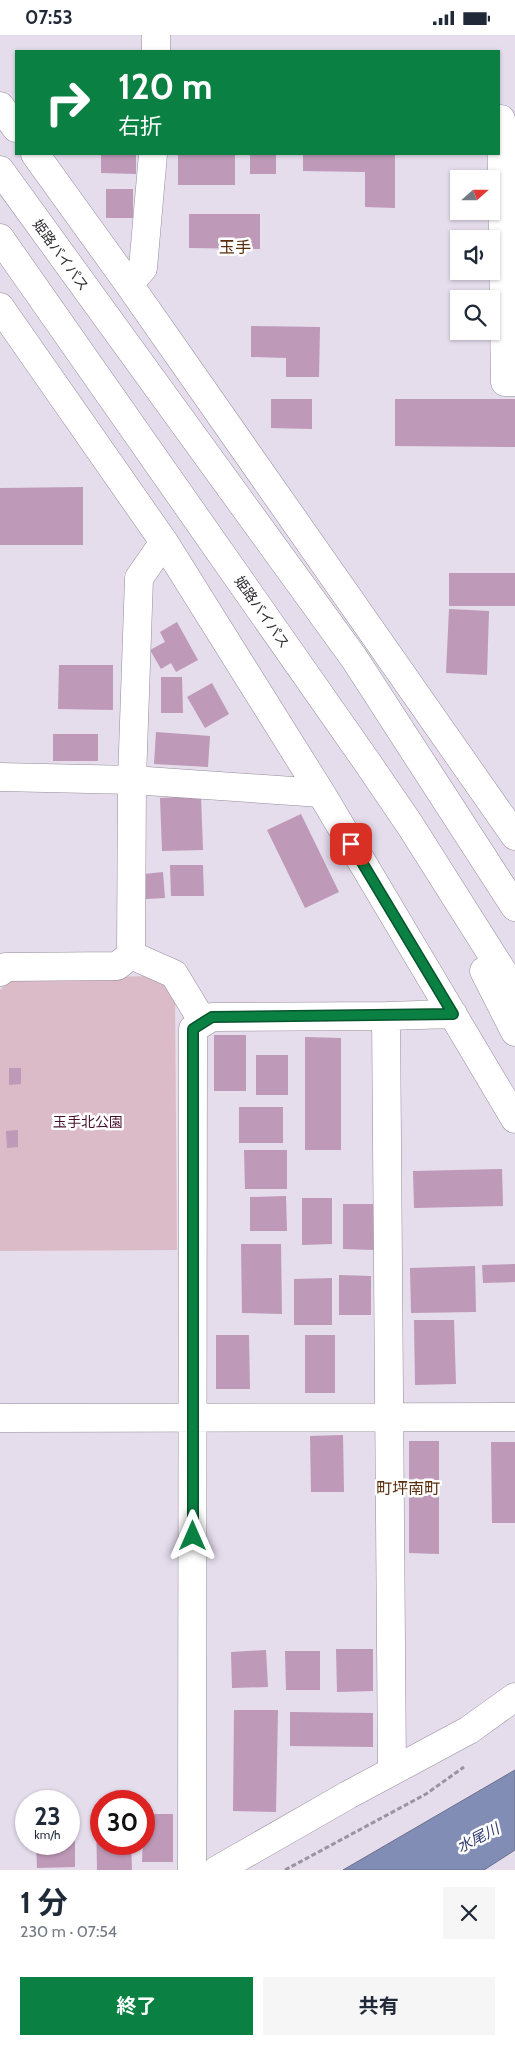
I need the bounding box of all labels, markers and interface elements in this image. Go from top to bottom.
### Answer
text: 07:53 [25,6,73,29]
text: 120 m [118,65,212,108]
icon: right [35,70,100,135]
text: 右折 [118,113,162,140]
north arrow [450,170,500,220]
map controls [450,170,500,340]
street label: 姫路バイパス [29,216,93,294]
button: sound [450,230,500,280]
district label: 玉手 [219,238,251,257]
button: search [450,290,500,340]
street label: 姫路バイパス [231,573,293,651]
pin [330,823,372,865]
icon: arrive [337,830,365,858]
park label: 玉手北公園 [53,1113,123,1131]
district label: 町坪南町 [376,1479,440,1498]
position arrow [166,1509,218,1561]
speed limit sign: 30 [90,1790,155,1855]
text: 23 [34,1801,61,1831]
water label: 水尾川 [454,1819,504,1856]
text: km/h [34,1827,61,1842]
text: 1 分 [20,1884,68,1921]
button: close [443,1887,495,1939]
text: 230 m · 07:54 [20,1922,117,1941]
button: 終了 [20,1977,253,2035]
button: 共有 [263,1977,495,2035]

